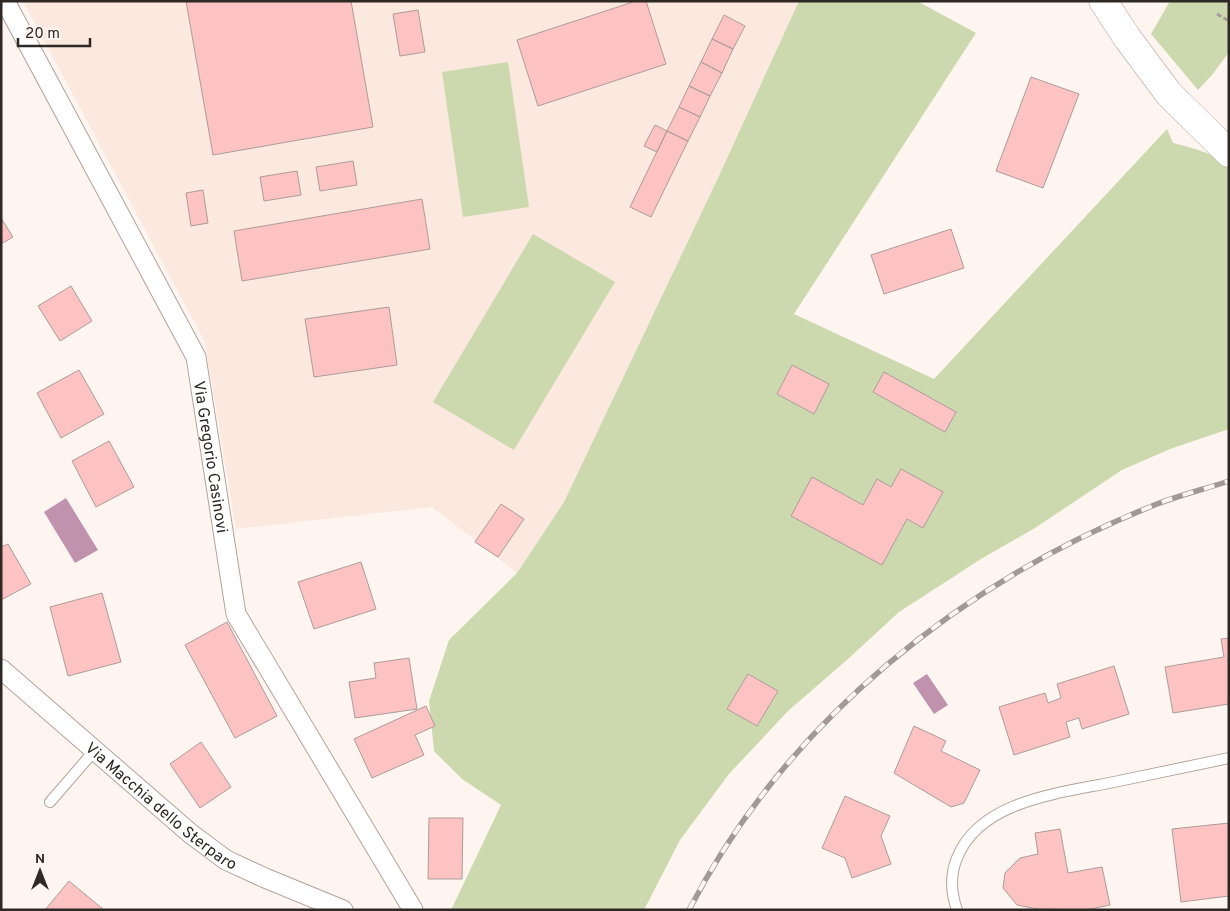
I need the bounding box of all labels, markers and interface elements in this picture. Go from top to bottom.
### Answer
scale bar [18,15,90,47]
text: 20 m [25,25,60,44]
street label: Via Gregorio Casinovi [188,380,231,535]
street label: Via Macchia dello Sterparo [80,739,240,876]
north arrow [15,846,65,896]
text: N [35,851,45,868]

